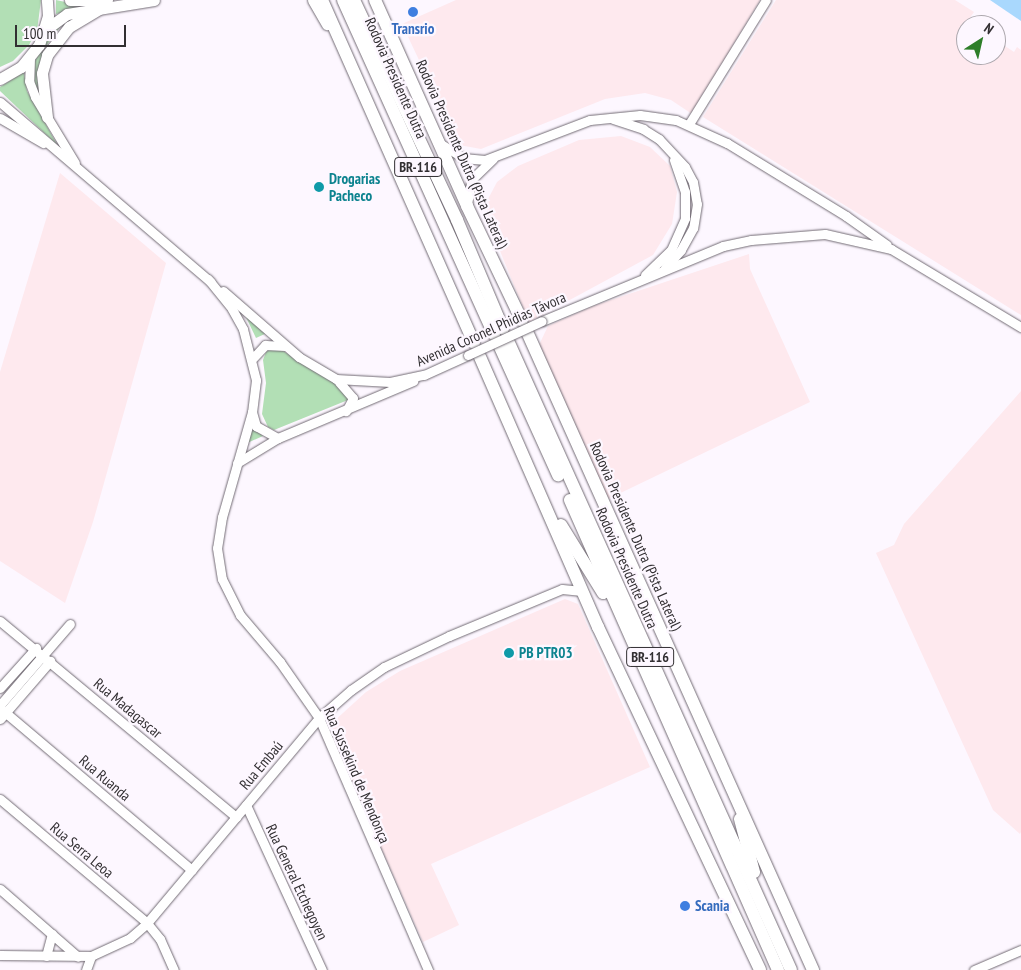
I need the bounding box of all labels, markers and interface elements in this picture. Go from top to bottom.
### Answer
marker: Transrio [407,6,419,18]
scale bar [18,15,129,47]
street label: Rodovia Presidente Dutra [361,15,431,141]
north arrow [956,15,1006,65]
text: N [981,19,997,38]
place label: Transrio [392,20,434,38]
text: 100 m [23,24,56,43]
street label: Rodovia Presidente Dutra (Pista Lateral) [412,57,512,251]
road number: BR-116 [393,156,443,178]
place label: Drogarias Pacheco [329,169,380,204]
marker: Drogarias Pacheco [313,181,325,193]
street label: Avenida Coronel Phidias Távora [413,288,569,370]
street label: Rodovia Presidente Dutra (Pista Lateral) [586,439,686,633]
street label: Rodovia Presidente Dutra [592,505,662,631]
place label: PB PTR03 [519,644,573,662]
road number: BR-116 [625,646,675,669]
marker: PB PTR03 [503,647,515,659]
street label: Rua Madagascar [90,674,166,742]
street label: Rua Sussekind de Mendonça [320,704,394,846]
street label: Rua Embaú [235,737,287,793]
street label: Rua Ruanda [76,751,134,805]
street label: Rua Serra Leoa [47,818,117,882]
street label: Rua General Etchegoyen [262,821,332,943]
place label: Scania [695,897,729,915]
marker: Scania [679,900,691,912]

